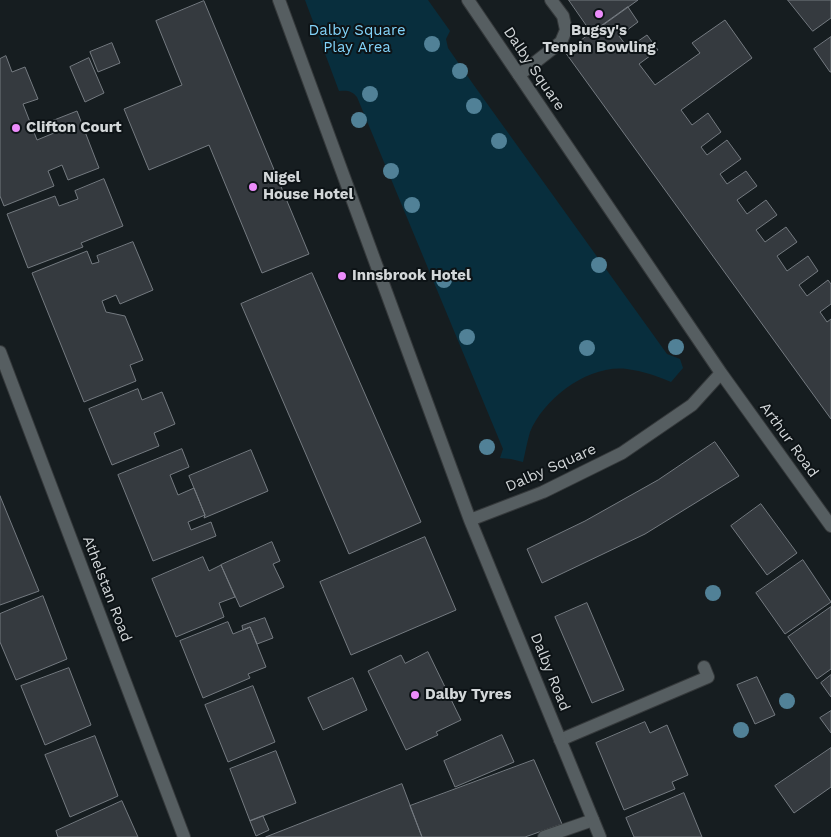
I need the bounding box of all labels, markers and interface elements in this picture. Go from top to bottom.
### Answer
marker: Bugsy's Tenpin Bowling [593,8,605,20]
park label: Dalby Square Play Area [308,22,406,57]
place label: Bugsy's Tenpin Bowling [542,22,656,57]
street label: Dalby Square [499,24,569,114]
place label: Clifton Court [26,119,122,137]
marker: Clifton Court [10,122,22,134]
place label: Nigel House Hotel [263,169,353,204]
marker: Nigel House Hotel [247,181,259,193]
place label: Innsbrook Hotel [352,267,471,285]
marker: Innsbrook Hotel [336,270,348,282]
street label: Arthur Road [756,399,822,481]
street label: Dalby Square [503,440,599,496]
street label: Athelstan Road [79,534,135,644]
street label: Dalby Road [526,630,574,714]
place label: Dalby Tyres [425,686,511,704]
marker: Dalby Tyres [409,689,421,701]

